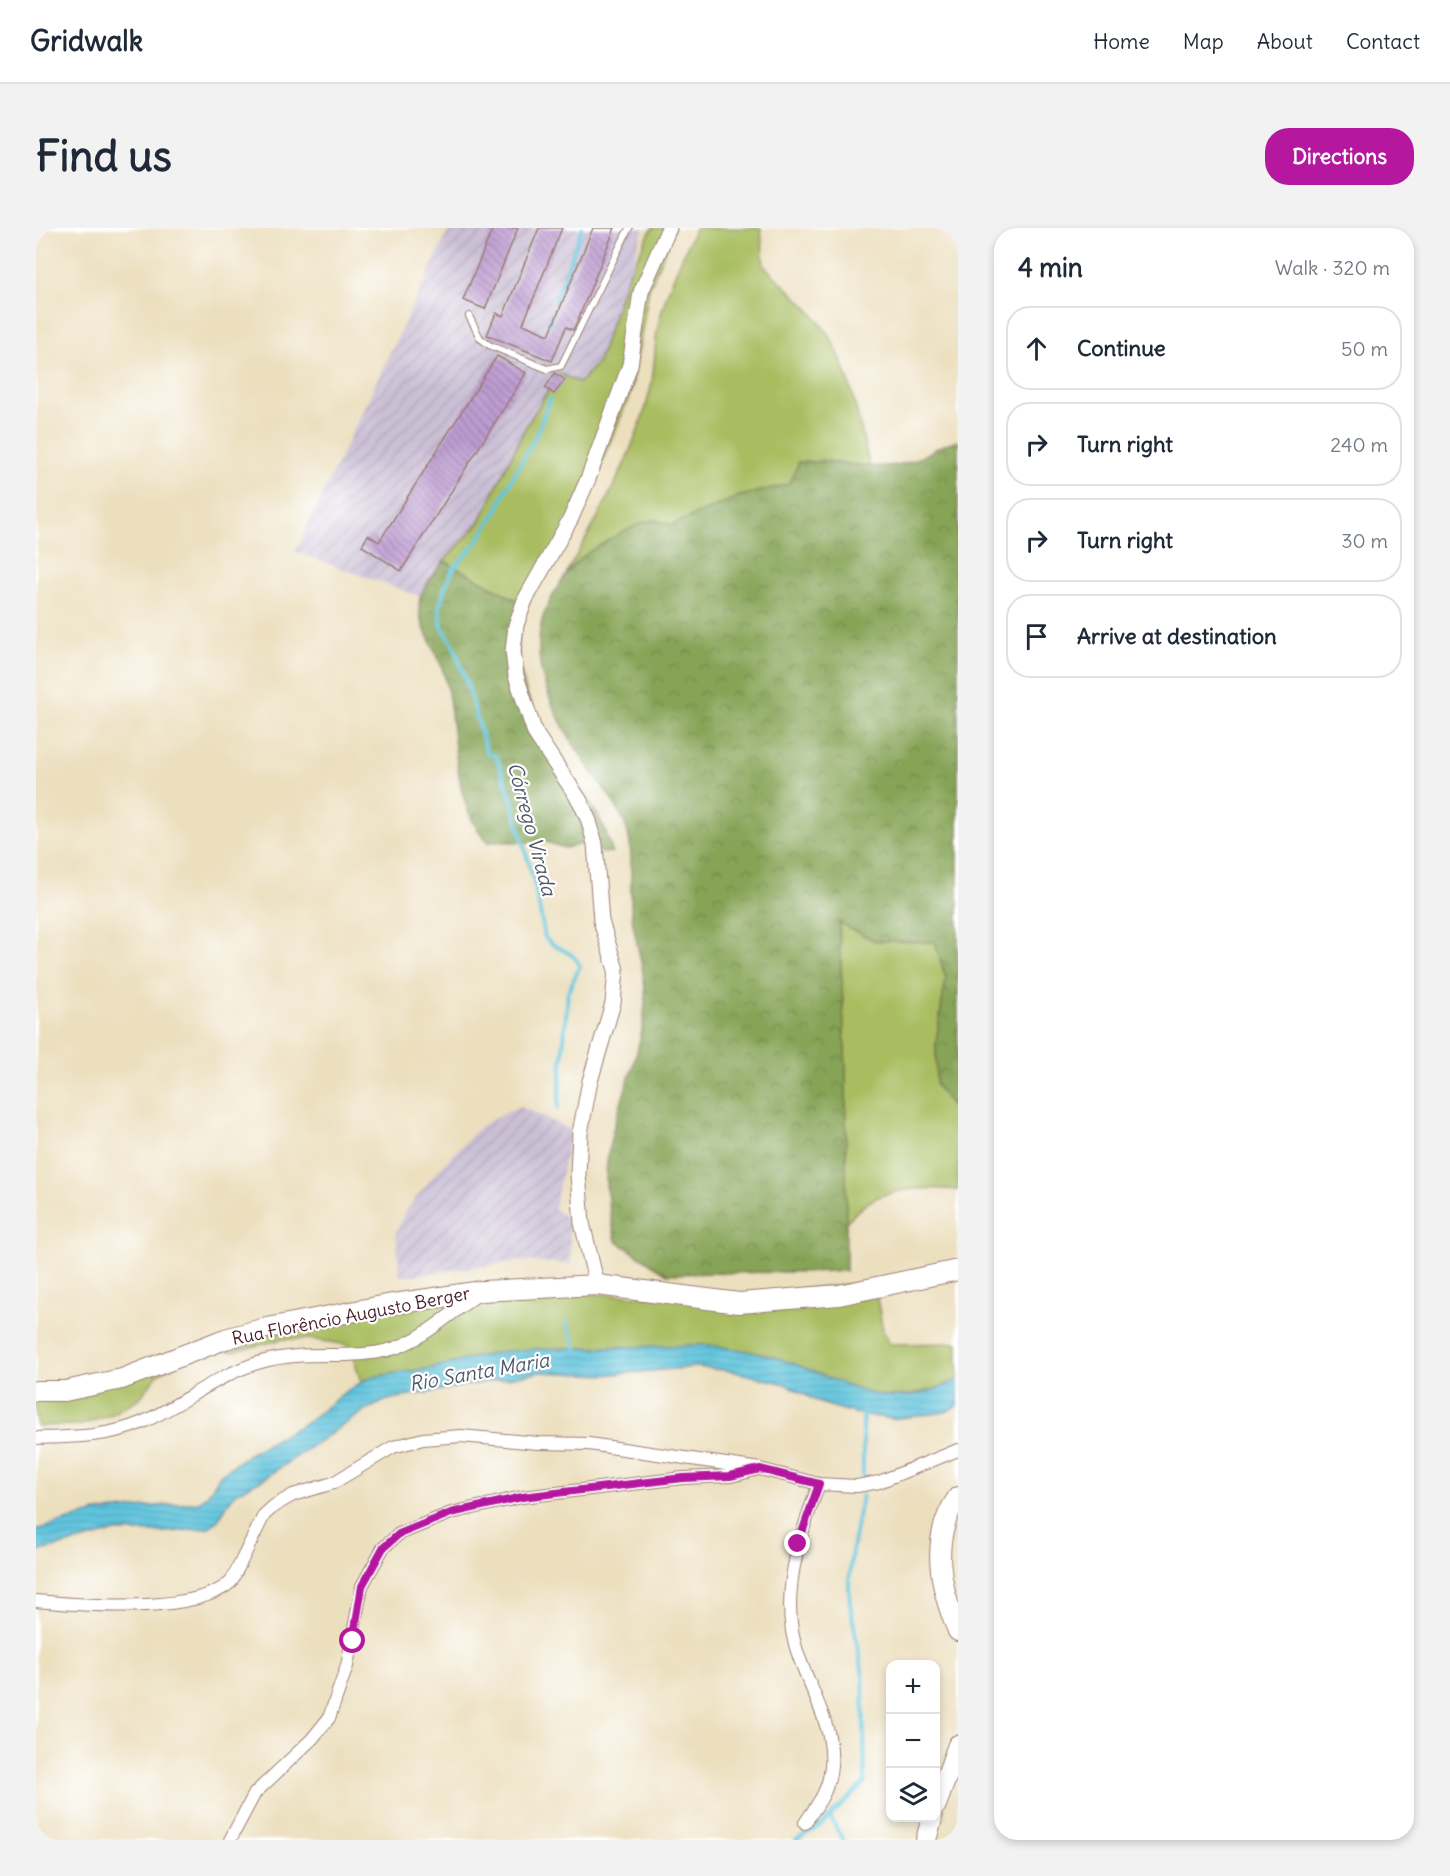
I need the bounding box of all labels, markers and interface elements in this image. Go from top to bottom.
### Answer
text: Gridwalk [30,23,143,59]
text: Home [1093,28,1150,55]
text: Map [1183,28,1224,55]
text: About [1257,28,1313,55]
text: Contact [1346,28,1420,55]
button: Directions [1265,128,1414,185]
text: Find us [36,130,172,182]
text: 4 min [1018,251,1083,284]
text: Walk · 320 m [1275,255,1390,280]
icon: ahead [1020,332,1053,365]
text: Continue [1077,334,1166,362]
text: 50 m [1341,336,1388,361]
icon: right [1020,428,1053,461]
text: Turn right [1077,430,1173,458]
text: 240 m [1330,432,1388,457]
icon: right [1020,524,1053,557]
text: Turn right [1077,526,1173,554]
text: 30 m [1341,528,1388,553]
icon: arrive [1020,620,1053,653]
text: Arrive at destination [1077,622,1277,650]
water label: Córrego Virada [503,759,563,900]
street label: Rua Florêncio Augusto Berger [230,1281,473,1350]
water label: Rio Santa Maria [407,1347,552,1396]
route end [784,1530,810,1556]
route start [339,1627,365,1653]
map controls [886,1660,940,1822]
button: + [886,1660,940,1714]
button: − [886,1714,940,1768]
button: layers [886,1768,940,1822]

